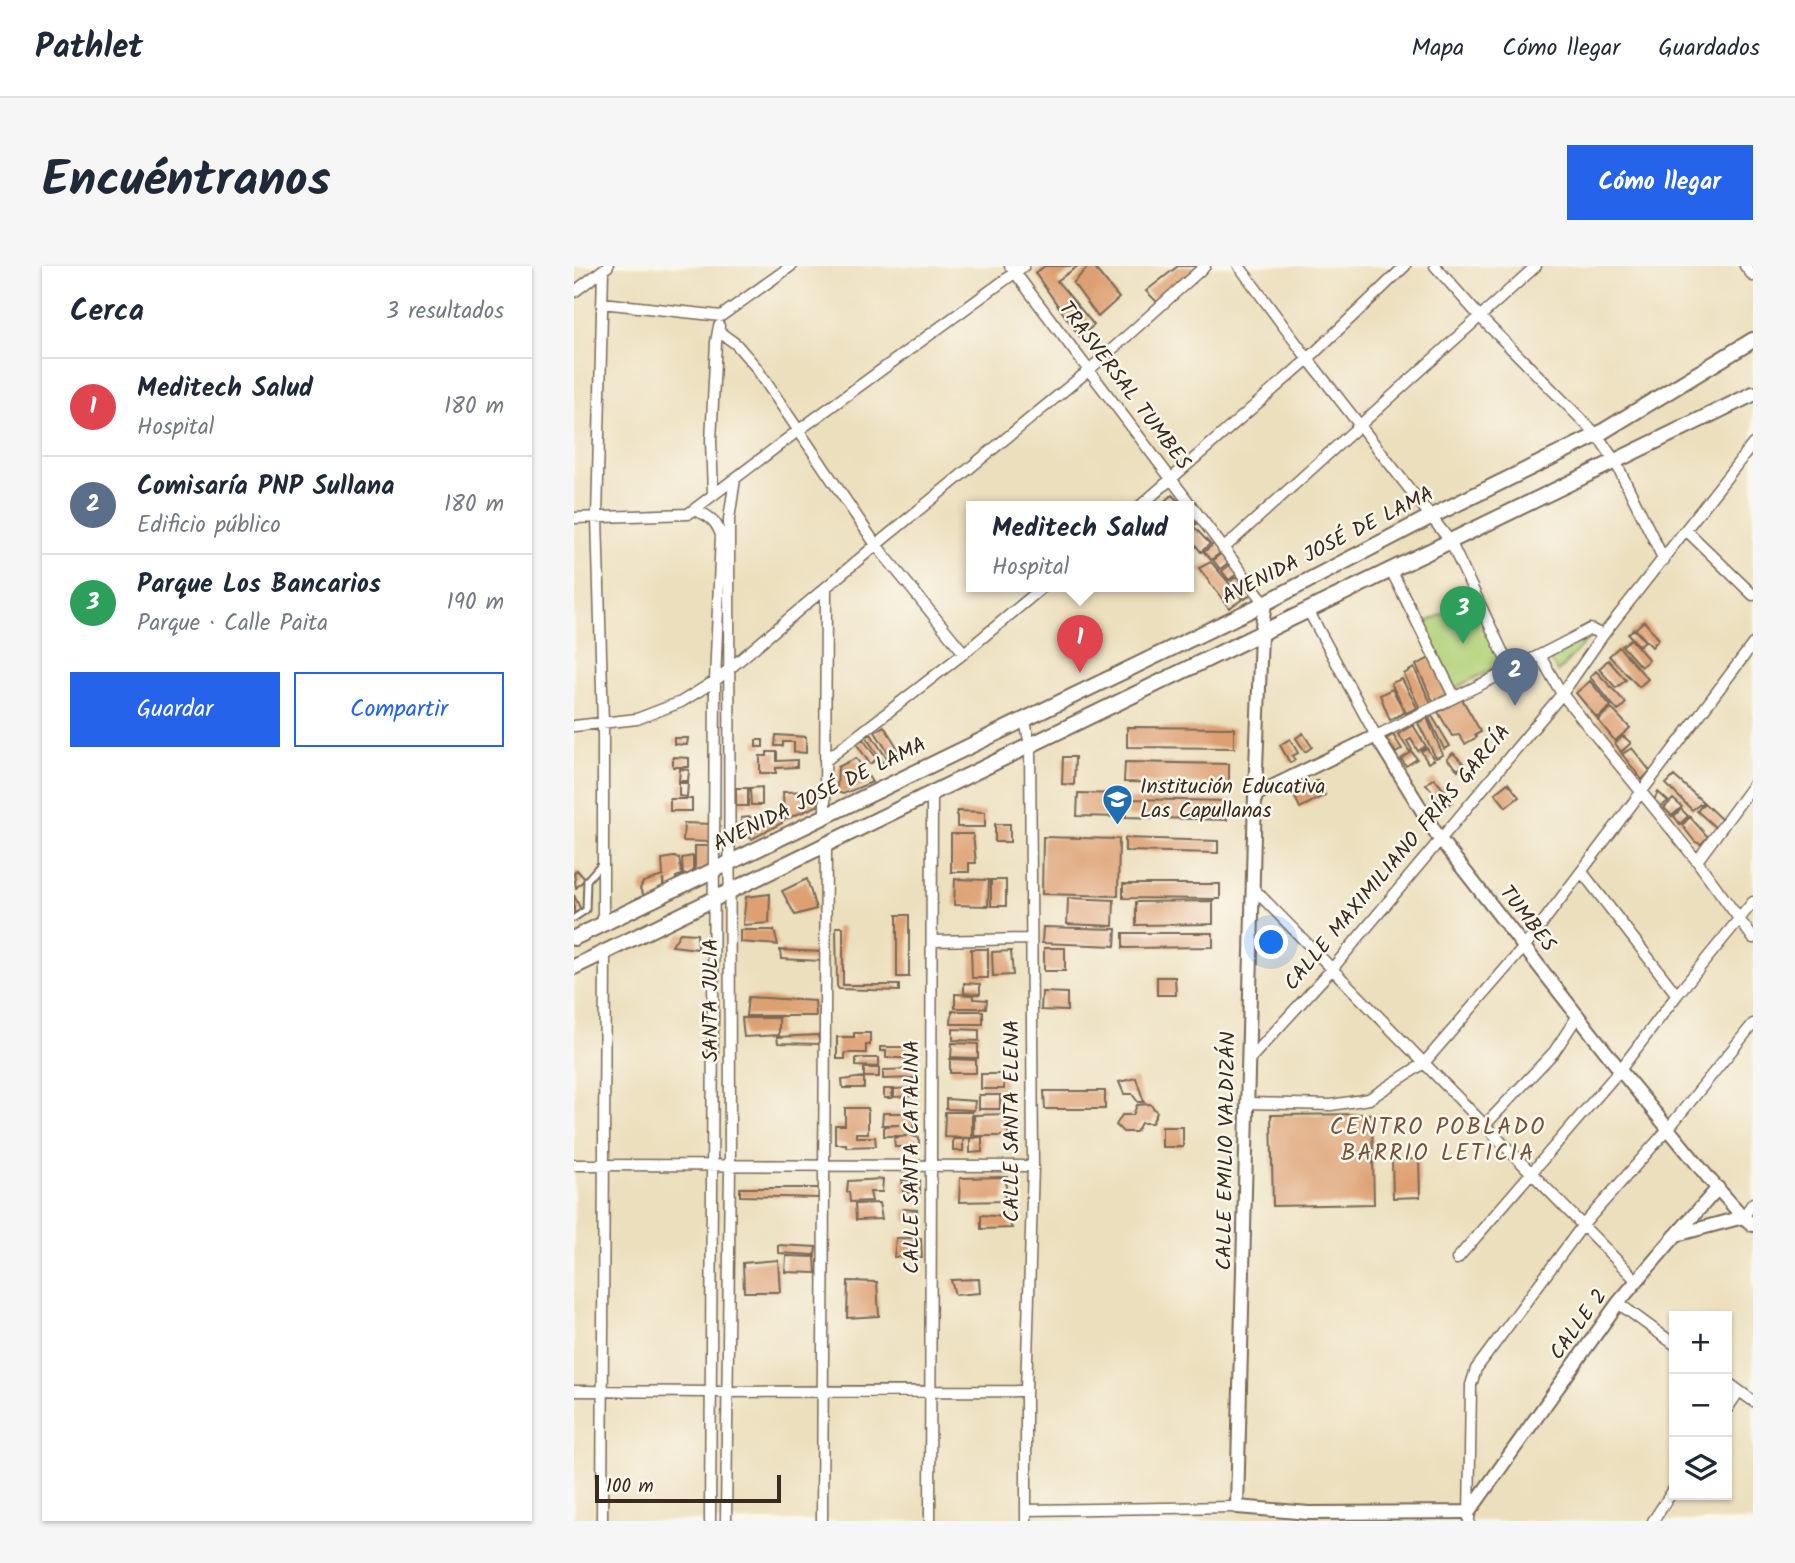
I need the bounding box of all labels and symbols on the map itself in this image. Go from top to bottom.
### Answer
street label: TRASVERSAL TUMBES [1049,295,1199,477]
street label: AVENIDA JOSÉ DE LAMA [1216,478,1440,614]
pin: 3 [1440,586,1486,644]
pin: 1 [1057,615,1103,673]
pin: 2 [1492,648,1538,706]
street label: CALLE MAXIMILIANO FRÍAS GARCÍA [1276,718,1520,998]
street label: AVENIDA JOSÉ DE LAMA [708,729,932,861]
place label: Institución Educativa Las Capullanas [1140,771,1325,828]
school or university icon: Institución Educativa Las Capullanas [1100,782,1134,826]
street label: TUMBES [1490,878,1564,960]
your location [1254,925,1288,959]
street label: SANTA JULIA [695,938,728,1062]
street label: CALLE SANTA ELENA [996,1020,1029,1222]
street label: CALLE EMILIO VALDIZÁN [1208,1031,1246,1271]
street label: CALLE SANTA CATALINA [896,1040,929,1274]
district label: CENTRO POBLADO BARRIO LETICIA [1330,1110,1546,1172]
street label: CALLE 2 [1542,1282,1616,1368]
scale bar [595,1472,780,1504]

